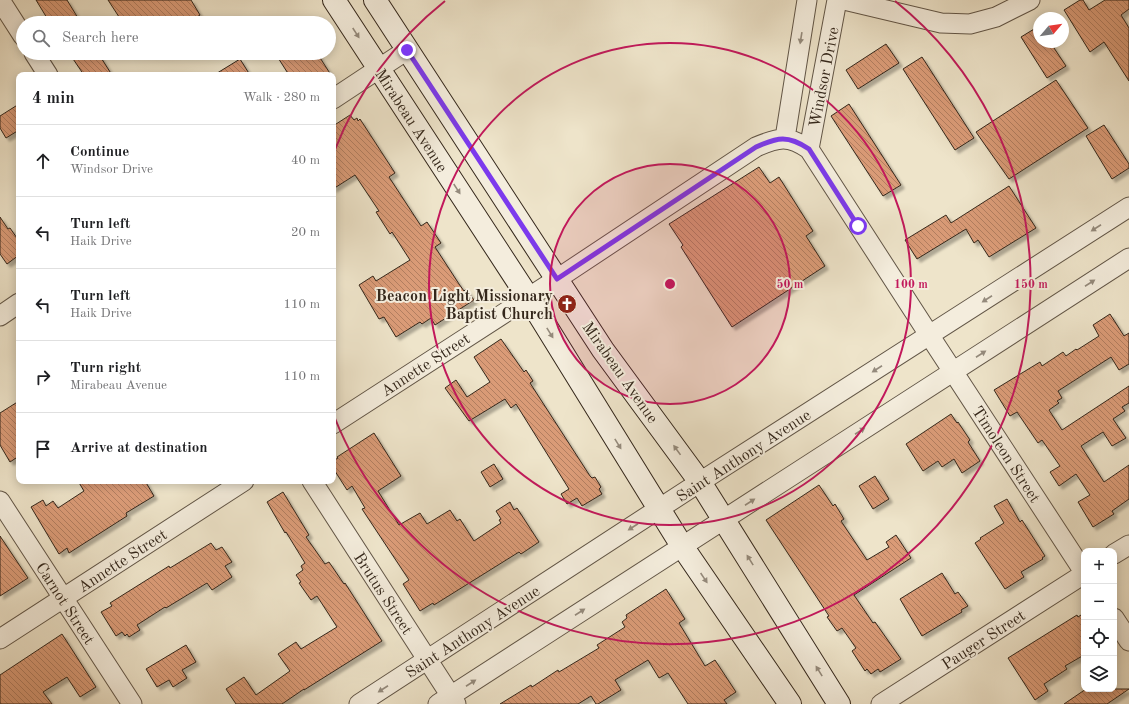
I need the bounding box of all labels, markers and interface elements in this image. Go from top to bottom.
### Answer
north arrow [1033,12,1069,48]
search box [16,16,336,60]
street label: Windsor Drive [807,26,843,129]
icon: search [30,27,52,49]
one-way arrow [352,27,359,39]
text: Search here [62,31,139,46]
one-way arrow [798,32,804,45]
route end [398,41,416,59]
street label: Mirabeau Avenue [371,67,450,176]
text: 4 min [32,90,75,107]
text: Walk · 280 m [243,91,320,104]
text: Continue [70,145,129,160]
icon: ahead [32,150,54,172]
text: 40 m [291,154,320,167]
text: Windsor Drive [70,163,153,176]
one-way arrow [453,183,461,194]
text: Turn left [70,217,130,232]
route start [849,217,867,235]
icon: left [32,222,54,244]
one-way arrow [1090,225,1102,232]
text: 20 m [291,226,320,239]
text: Haik Drive [70,235,132,248]
centre of rings [663,277,677,291]
text: 50 m [777,278,804,291]
text: 150 m [1014,278,1048,291]
text: 100 m [894,279,928,291]
one-way arrow [1085,279,1095,287]
text: Turn left [70,289,130,304]
place label: Beacon Light Missionary Baptist Church [376,289,553,323]
church icon: Beacon Light Missionary Baptist Church [556,293,578,315]
icon: left [32,294,54,316]
one-way arrow [981,295,993,302]
text: 110 m [283,298,320,311]
text: Haik Drive [70,307,132,320]
street label: Mirabeau Avenue [579,320,660,427]
one-way arrow [547,327,554,339]
street label: Annette Street [379,331,474,400]
one-way arrow [975,350,987,357]
text: Turn right [70,361,141,376]
one-way arrow [871,365,883,372]
icon: right [32,366,54,388]
text: 110 m [283,370,320,383]
text: Mirabeau Avenue [70,379,167,392]
street label: Timoleon Street [968,404,1043,507]
street label: Saint Anthony Avenue [674,407,814,506]
one-way arrow [854,428,865,435]
icon: arrive [32,438,54,460]
one-way arrow [615,438,622,450]
text: Arrive at destination [70,441,208,456]
one-way arrow [673,445,681,456]
one-way arrow [745,498,755,506]
one-way arrow [627,523,638,530]
street label: Annette Street [76,527,171,596]
map controls [1081,548,1117,692]
button: + [1081,548,1117,584]
street label: Brutus Street [350,550,415,638]
one-way arrow [747,555,754,566]
street label: Carnot Street [32,560,97,648]
one-way arrow [700,573,708,584]
street label: Saint Anthony Avenue [403,583,543,682]
button: − [1081,584,1117,620]
one-way arrow [575,608,585,616]
street label: Pauger Street [939,608,1029,674]
button: locate [1081,620,1117,656]
button: layers [1081,656,1117,692]
one-way arrow [815,666,823,676]
one-way arrow [466,679,476,687]
one-way arrow [378,685,388,693]

